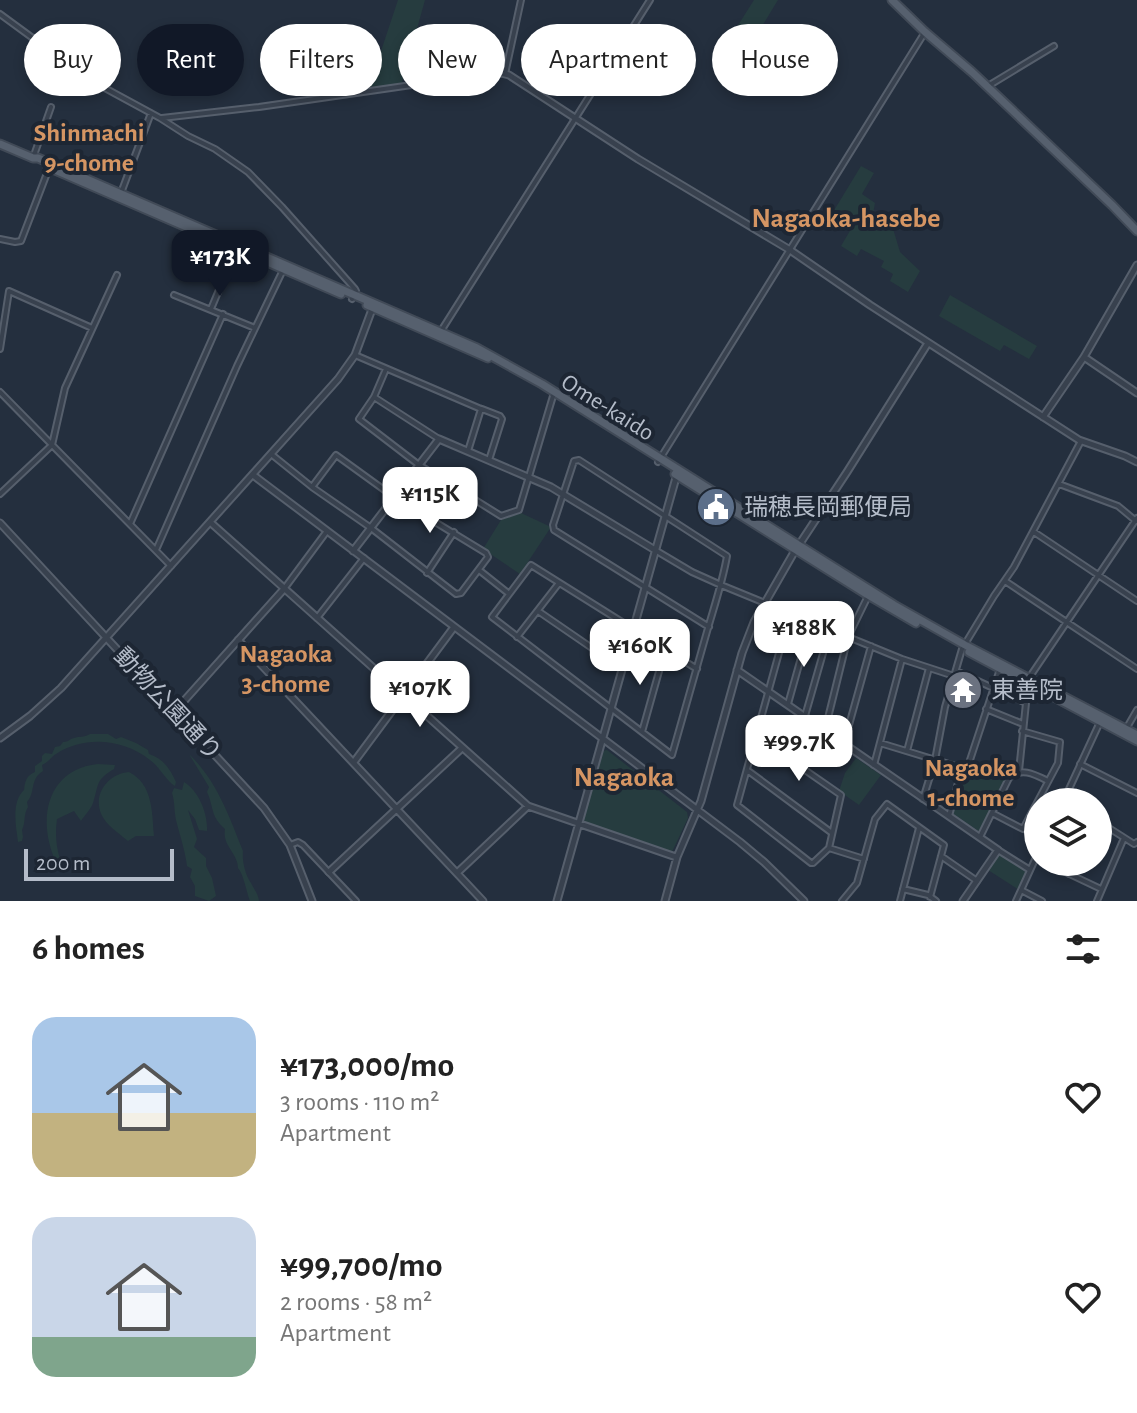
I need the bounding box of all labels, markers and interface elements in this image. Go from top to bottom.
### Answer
chip: Buy [24,24,121,96]
chip: Rent [137,24,244,96]
chip: Filters [260,24,382,96]
chip: New [398,24,505,96]
chip: Apartment [521,24,696,96]
chip: House [712,24,838,96]
district label: Shinmachi 9-chome [33,120,145,176]
district label: Nagaoka-hasebe [752,205,940,233]
pin: ¥173K [164,230,276,298]
text: ¥173K [190,243,250,269]
street label: Ome-kaido [557,370,658,446]
pin: ¥115K [374,467,486,535]
text: ¥115K [401,480,459,506]
public building icon: 瑞穂長岡郵便局 [695,486,737,528]
place label: 瑞穂長岡郵便局 [744,494,912,520]
pin: ¥188K [748,601,860,669]
text: ¥188K [772,614,836,640]
pin: ¥160K [584,619,696,687]
text: ¥160K [608,632,672,658]
district label: Nagaoka 3-chome [239,641,333,697]
street label: 動物公園通り [109,642,227,766]
pin: ¥107K [364,661,476,729]
temple icon: 東善院 [942,669,984,711]
text: ¥107K [389,674,452,700]
place label: 東善院 [991,677,1063,703]
pin: ¥99.7K [734,715,864,783]
text: ¥99.7K [763,728,835,754]
district label: Nagaoka 1-chome [924,755,1018,811]
district label: Nagaoka [574,764,674,792]
map controls [1024,788,1112,876]
button: layers [1024,788,1112,876]
scale bar [24,845,174,881]
text: 200 m [36,852,90,874]
icon: filters [1061,927,1105,971]
text: 6 homes [32,932,145,966]
icon: home [96,1049,192,1145]
text: ¥173,000/mo [280,1049,454,1083]
icon: heart [1061,1075,1105,1119]
text: 3 rooms · 110 m² [280,1089,439,1115]
text: Apartment [280,1120,391,1146]
icon: home [96,1249,192,1345]
text: ¥99,700/mo [280,1249,443,1283]
icon: heart [1061,1275,1105,1319]
text: 2 rooms · 58 m² [280,1289,432,1315]
text: Apartment [280,1320,391,1346]

